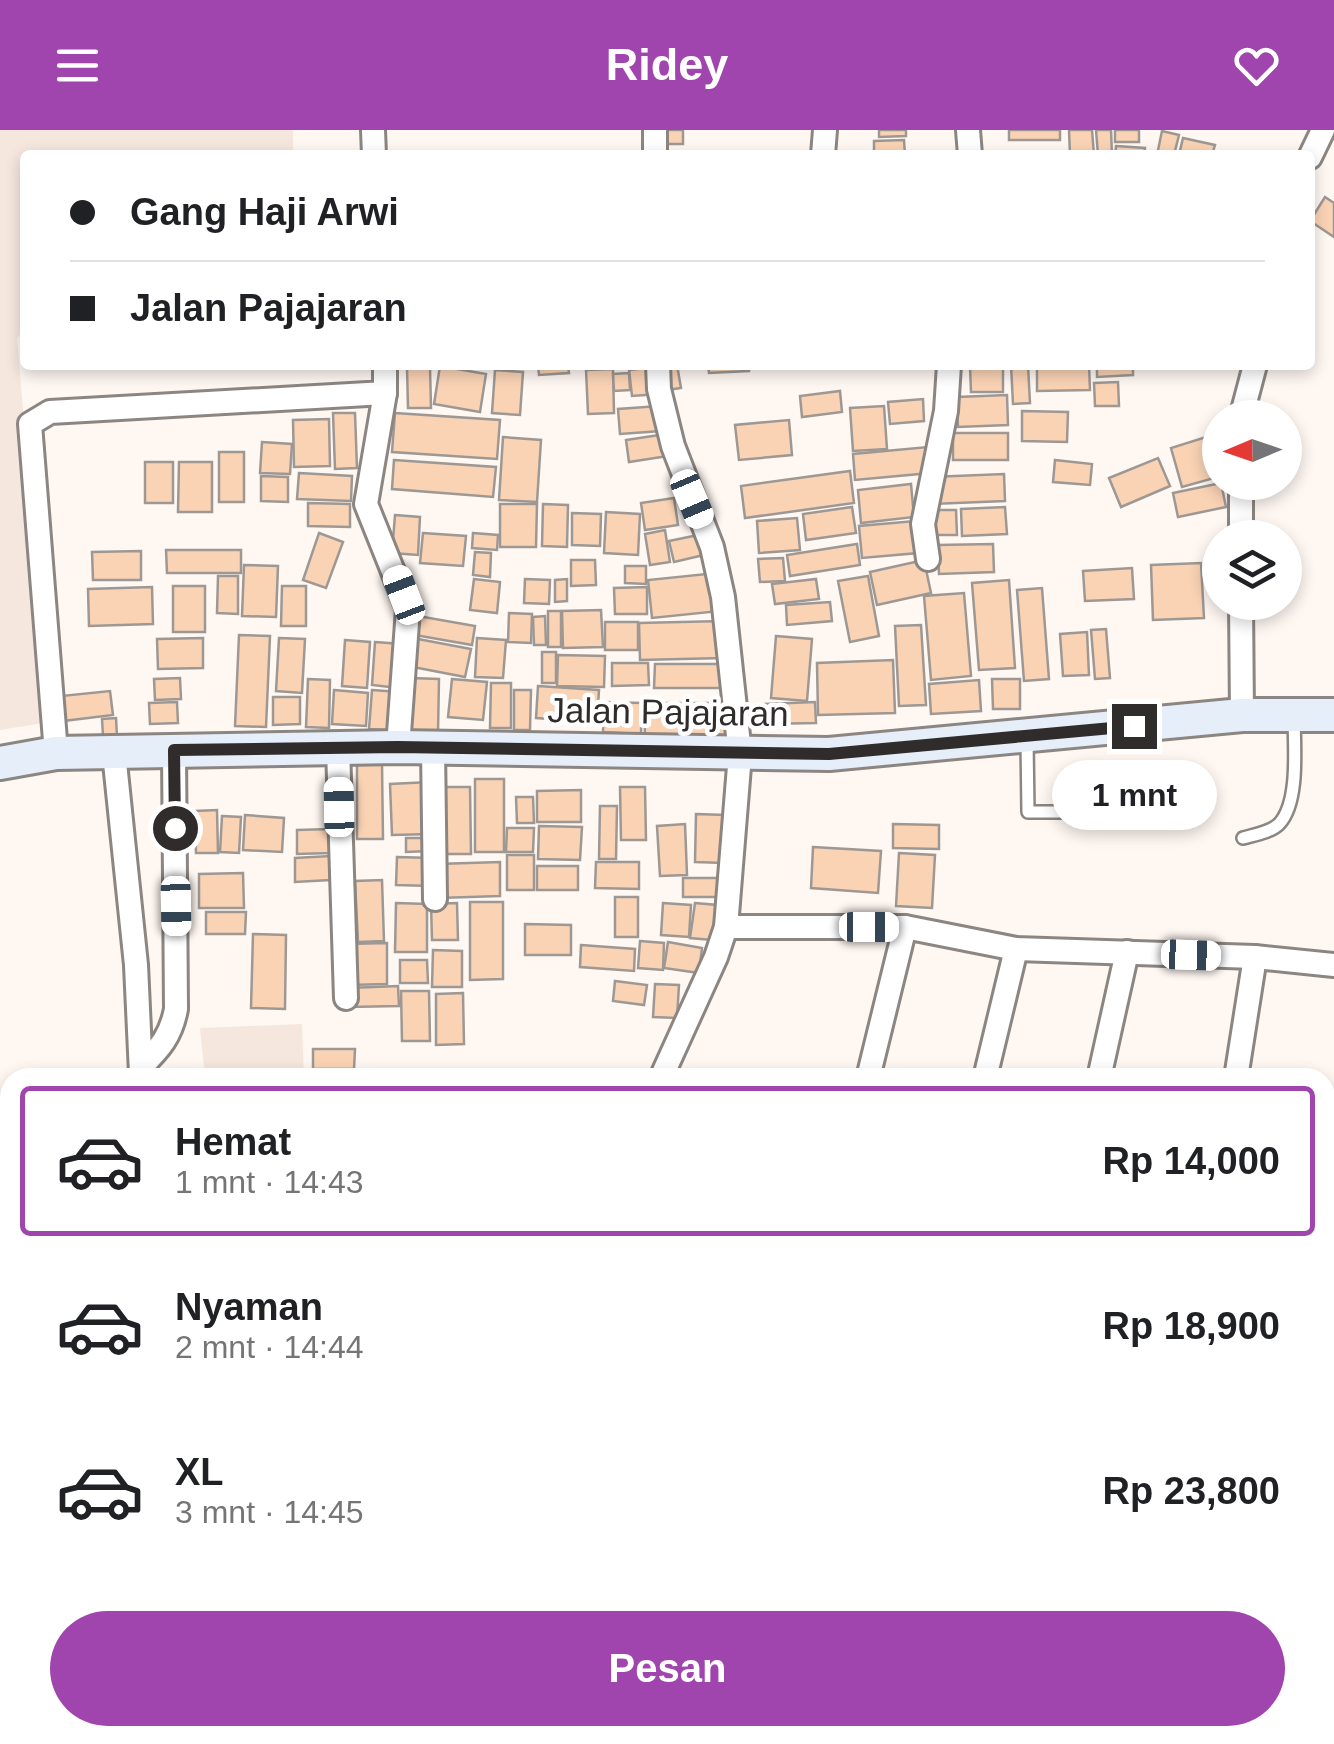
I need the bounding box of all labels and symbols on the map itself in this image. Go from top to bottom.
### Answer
north arrow [1202,400,1302,500]
car [666,466,718,532]
car [379,562,429,628]
street label: Jalan Pajajaran [547,690,789,733]
route end [1112,704,1157,749]
callout: 1 mnt [1052,761,1216,831]
car [323,777,355,837]
route start [153,806,198,851]
car [160,876,192,936]
car [839,912,899,942]
car [1160,939,1222,971]

